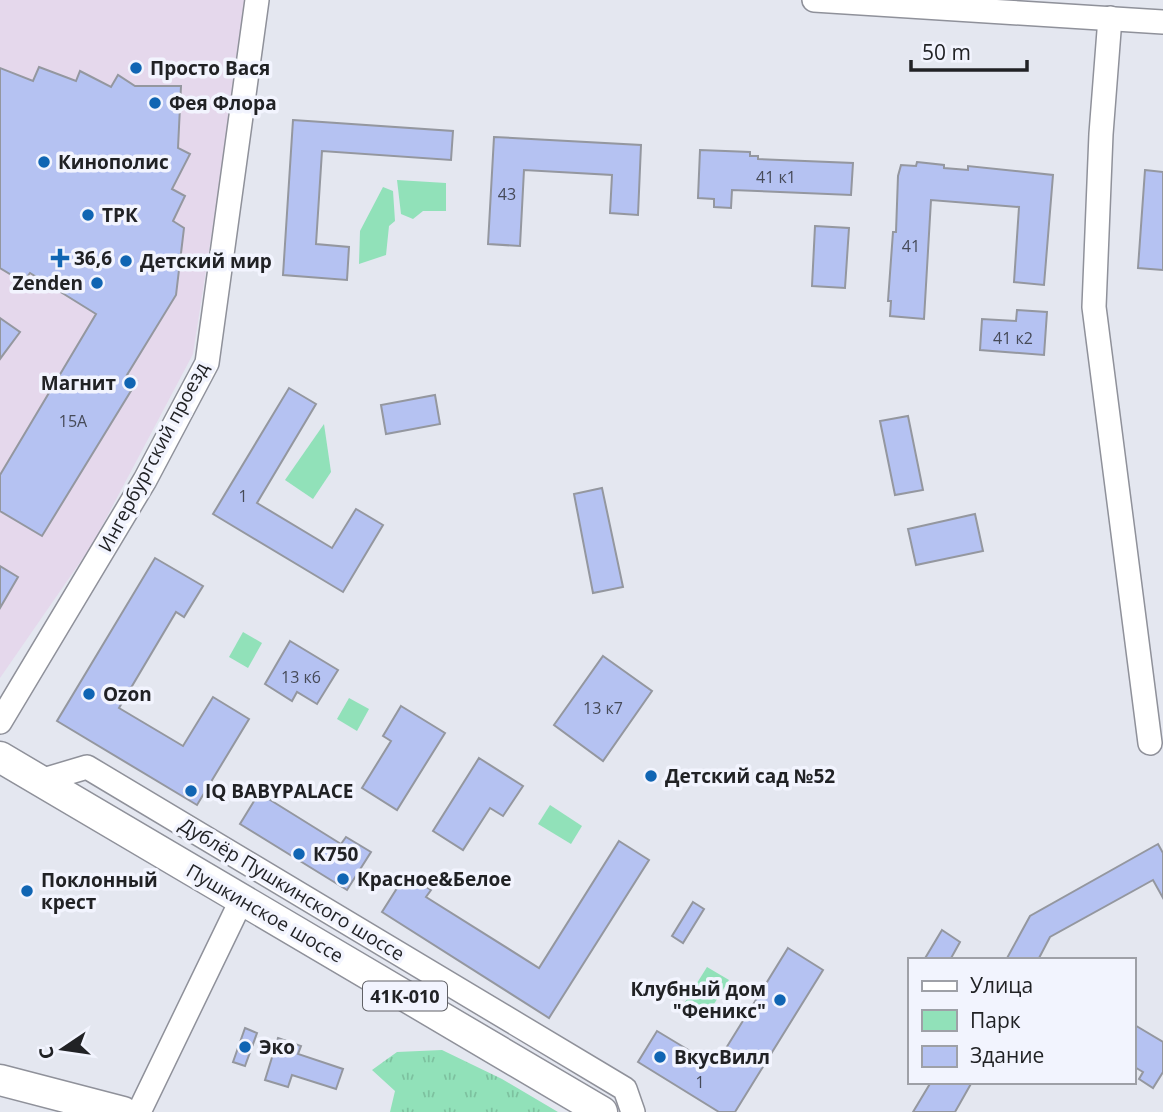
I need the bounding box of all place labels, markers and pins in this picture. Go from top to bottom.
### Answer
place label: Просто Вася [150,55,270,81]
marker: Просто Вася [128,60,144,76]
place label: Фея Флора [169,90,277,116]
marker: Фея Флора [147,95,163,111]
place label: Кинополис [58,149,169,175]
marker: Кинополис [36,154,52,170]
place label: ТРК [102,202,138,228]
marker: ТРК [80,207,96,223]
place label: 36,6 [74,245,112,271]
place label: Детский мир [140,248,272,274]
marker: 36,6 [52,250,68,266]
marker: Детский мир [118,253,134,269]
place label: Zenden [13,270,83,296]
marker: Zenden [89,275,105,291]
place label: Магнит [41,370,116,396]
marker: Магнит [122,375,138,391]
place label: Ozon [103,681,152,707]
marker: Ozon [81,686,97,702]
place label: Детский сад №52 [665,763,835,789]
marker: Детский сад №52 [643,768,659,784]
place label: IQ BABYPALACE [205,778,353,804]
marker: IQ BABYPALACE [183,783,199,799]
place label: К750 [313,841,358,867]
marker: К750 [291,846,307,862]
place label: Красное&Белое [357,866,511,892]
place label: Поклонный крест [41,867,158,915]
marker: Красное&Белое [335,871,351,887]
marker: Поклонный крест [19,883,35,899]
place label: Клубный дом "Феникс" [631,976,766,1024]
marker: Клубный дом "Феникс" [772,992,788,1008]
place label: Эко [259,1034,295,1060]
marker: Эко [237,1039,253,1055]
place label: ВкусВилл [674,1044,770,1070]
marker: ВкусВилл [652,1049,668,1065]

